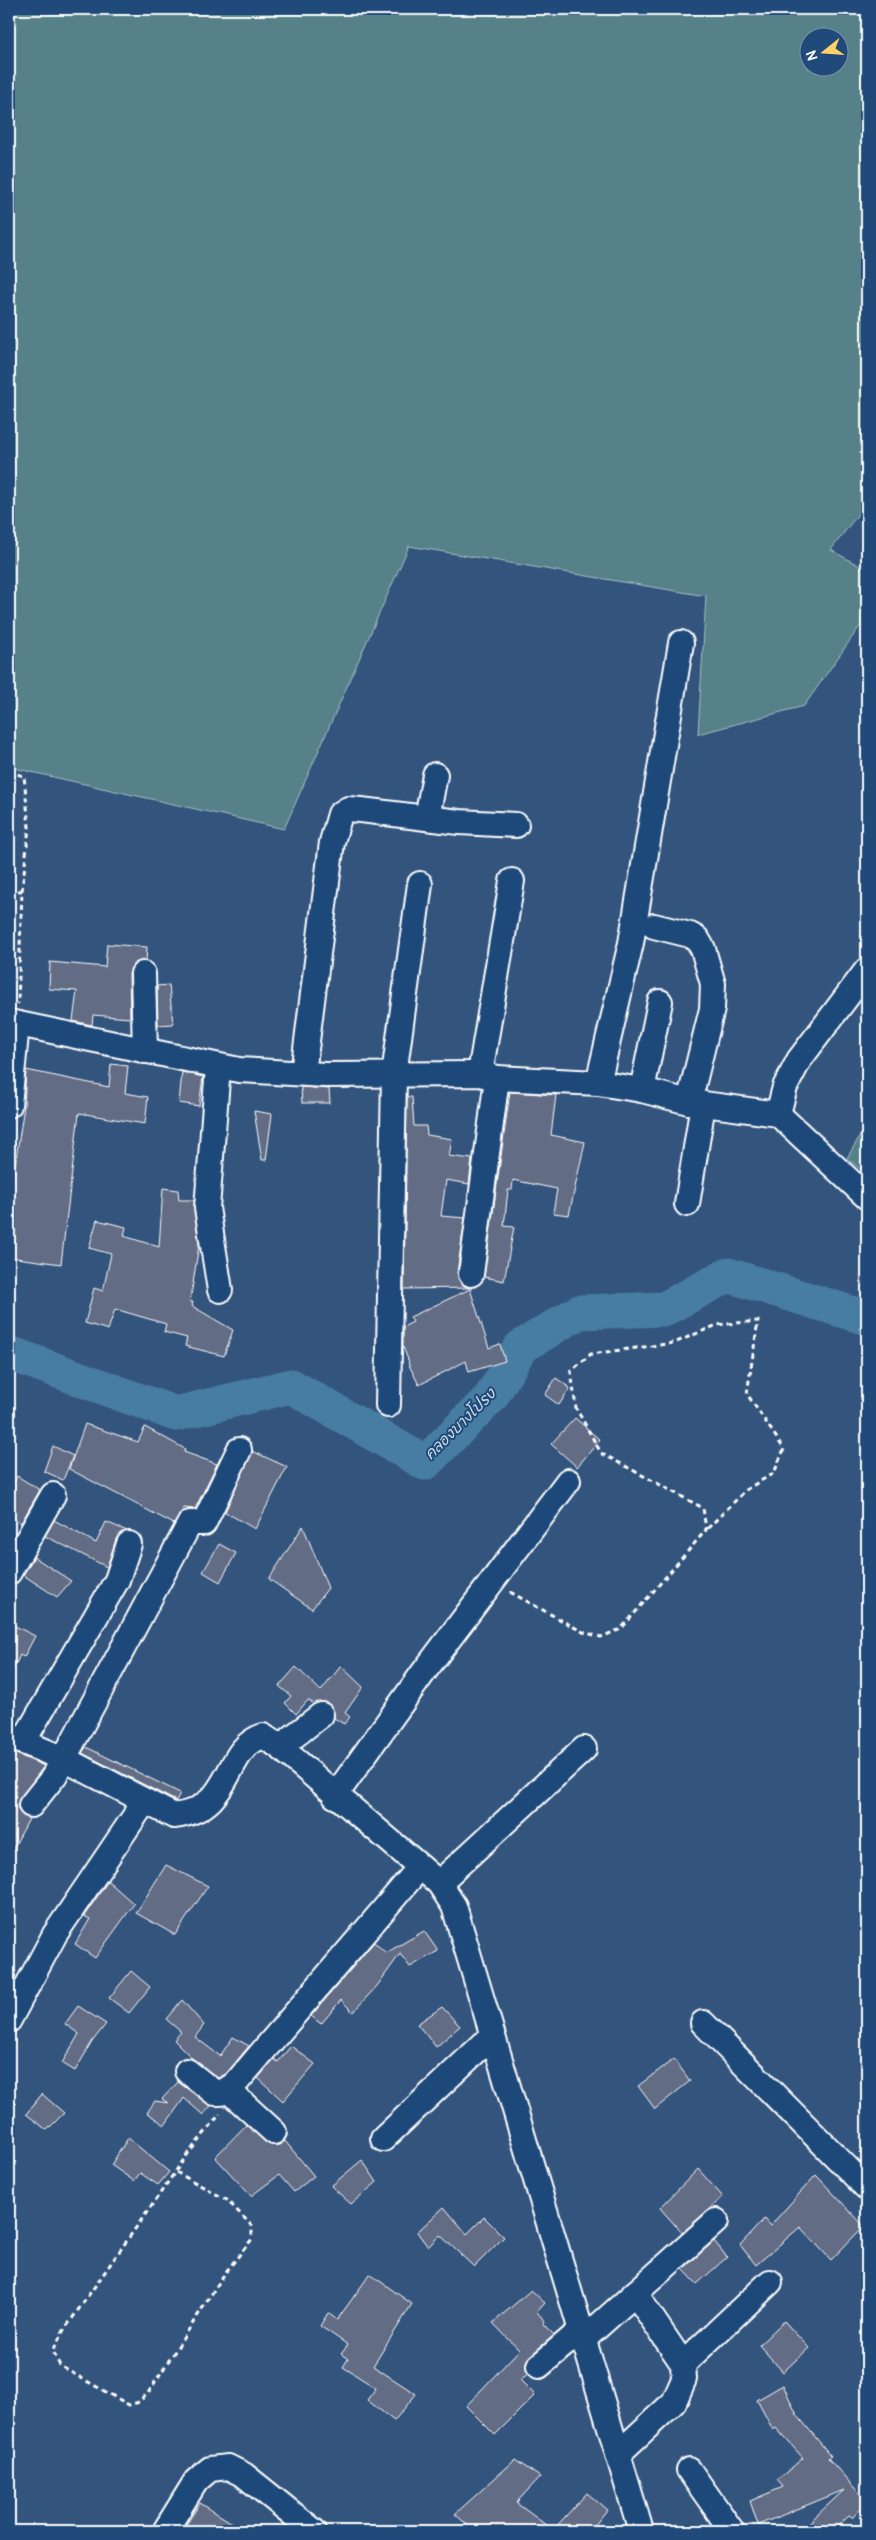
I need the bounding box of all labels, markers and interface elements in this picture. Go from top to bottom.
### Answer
north arrow [798,28,848,78]
text: N [803,49,822,63]
water label: คลองบางโปรง [420,1383,501,1464]

